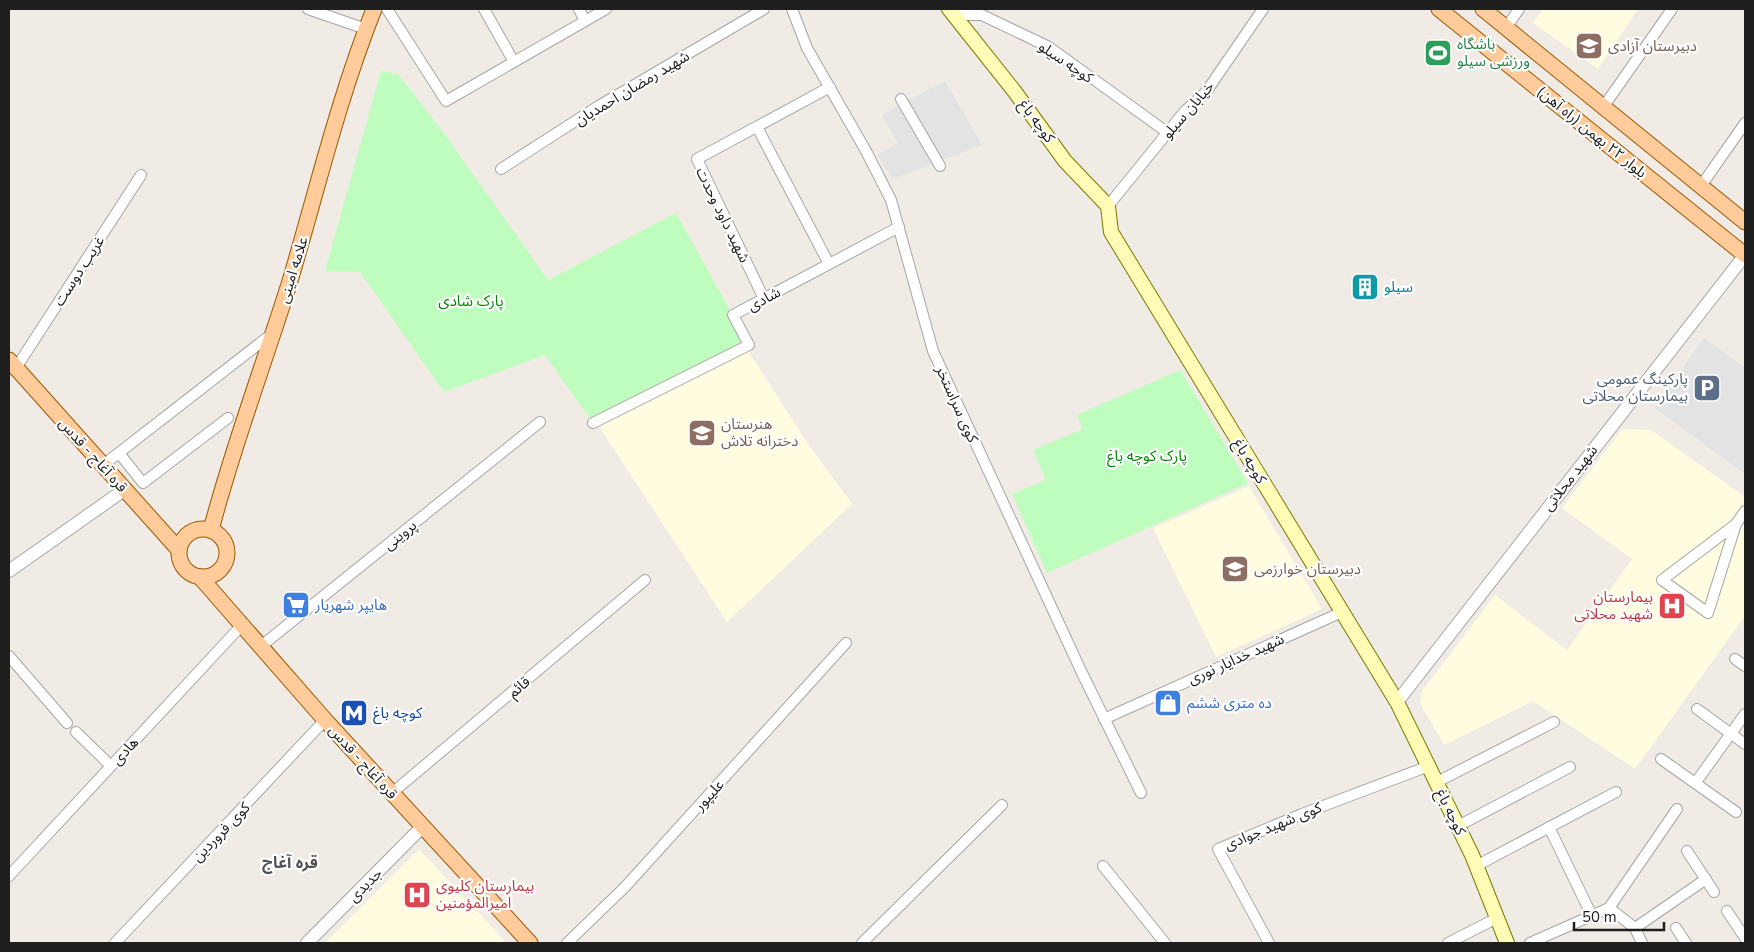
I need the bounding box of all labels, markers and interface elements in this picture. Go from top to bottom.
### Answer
school or university icon: دبیرستان آزادی [1574,31,1604,61]
place label: باشگاه ورزشی سیلو [1457,34,1530,71]
street label: کوچه سیلو [1035,36,1098,88]
place label: دبیرستان آزادی [1608,36,1697,56]
sports icon: باشگاه ورزشی سیلو [1423,38,1453,68]
street label: شهید رمضان احمدیان [571,46,693,130]
street label: خیابان سیلو [1157,77,1219,143]
street label: بلوار ۲۲ بهمن (راه آهن) [1533,81,1651,183]
street label: کوچه باغ [1013,95,1060,149]
street label: شهید داود وحدت [691,164,755,266]
street label: غریب دوست [49,232,109,310]
street label: علامه امینی [273,234,313,306]
building icon: سیلو [1350,272,1380,302]
place label: سیلو [1384,277,1413,297]
street label: شادی [744,282,784,316]
park label: پارک شادی [438,291,504,311]
street label: کوی سراستخر [931,361,983,446]
place label: پارکینگ عمومی بیمارستان محلاتی [1582,369,1688,406]
parking icon: پارکینگ عمومی بیمارستان محلاتی [1692,373,1722,403]
street label: قره آغاج - قدس [53,413,132,498]
place label: هنرستان دخترانه تلاش [721,414,799,451]
school or university icon: هنرستان دخترانه تلاش [687,418,717,448]
street label: کوچه باغ [1227,435,1272,489]
street label: شهید محلاتی [1538,441,1602,515]
park label: پارک کوچه باغ [1107,446,1187,468]
street label: پروینی [379,515,421,555]
school or university icon: دبیرستان خوارزمی [1220,554,1250,584]
place label: دبیرستان خوارزمی [1254,559,1361,579]
place label: بیمارستان شهید محلاتی [1574,587,1653,624]
supermarket icon: هایپر شهریار [281,590,311,620]
hospital icon: بیمارستان شهید محلاتی [1657,591,1687,621]
place label: هایپر شهریار [314,595,387,615]
street label: شهید خدایار نوری [1185,629,1288,689]
street label: قائم [504,672,535,703]
shop icon: ده متری ششم [1153,688,1183,718]
place label: ده متری ششم [1187,693,1272,714]
metro station icon: کوچه باغ [339,698,369,728]
place label: کوچه باغ [373,703,423,725]
street label: قره آغاج - قدس [323,720,402,805]
street label: هادی [107,733,143,769]
street label: علیپور [689,775,729,816]
street label: کوچه باغ [1429,785,1471,840]
street label: کوی فروردین [188,797,255,866]
street label: کوی شهید جوادی [1221,797,1325,855]
district label: قره آغاج [262,852,318,874]
street label: جدیدی [344,863,387,906]
place label: بیمارستان کلیوی امیرالمؤمنین [436,876,534,913]
hospital icon: بیمارستان کلیوی امیرالمؤمنین [402,880,432,910]
scale bar [1574,900,1664,932]
text: 50 m [1582,907,1617,927]

